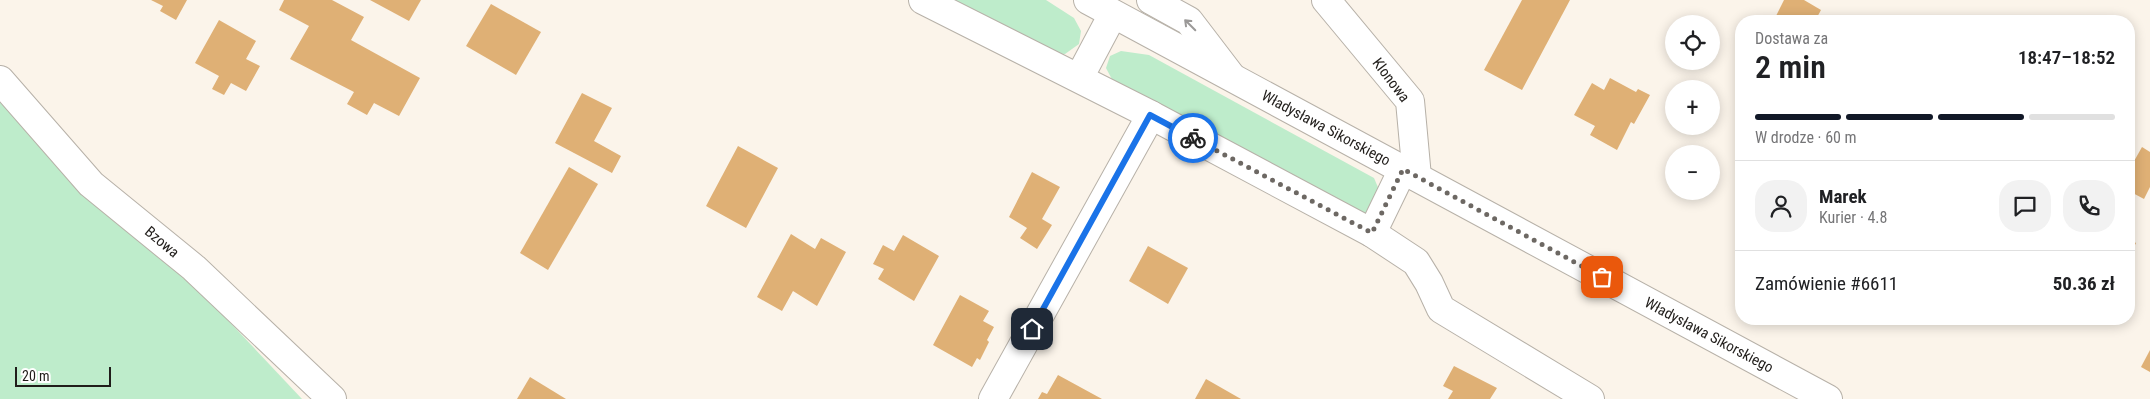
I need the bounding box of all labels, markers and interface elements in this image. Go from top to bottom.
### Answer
map controls [1665,15,1720,200]
button: locate [1665,15,1720,70]
one-way arrow [1184,18,1196,31]
text: Dostawa za [1755,29,1828,48]
text: 18:47–18:52 [2018,46,2115,69]
text: 2 min [1755,48,1826,86]
street label: Klonowa [1368,54,1414,106]
button: + [1665,80,1720,135]
street label: Władysława Sikorskiego [1259,86,1393,170]
courier [1168,113,1218,163]
icon: bike [1179,124,1207,152]
text: W drodze · 60 m [1755,128,1857,147]
button: − [1665,145,1720,200]
button: person [1755,180,1807,232]
button: chat [1999,180,2051,232]
button: phone [2063,180,2115,232]
text: Marek [1819,185,1867,208]
text: Kurier · 4.8 [1819,208,1887,227]
street label: Bzowa [141,223,183,261]
pin [1581,256,1623,298]
icon: bag [1588,263,1616,291]
text: Zamówienie #6611 [1755,272,1898,295]
text: 50.36 zł [2053,272,2115,295]
street label: Władysława Sikorskiego [1642,293,1776,377]
pin [1011,308,1053,350]
icon: home [1018,315,1046,343]
scale bar [15,364,111,387]
text: 20 m [22,368,50,384]

